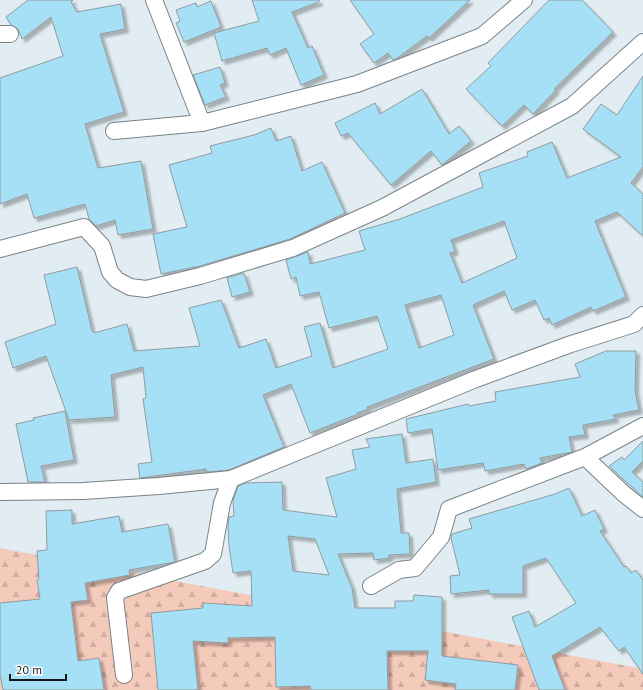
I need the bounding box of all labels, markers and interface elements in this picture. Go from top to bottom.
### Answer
scale bar [10,656,66,682]
text: 20 m [16,662,42,677]

